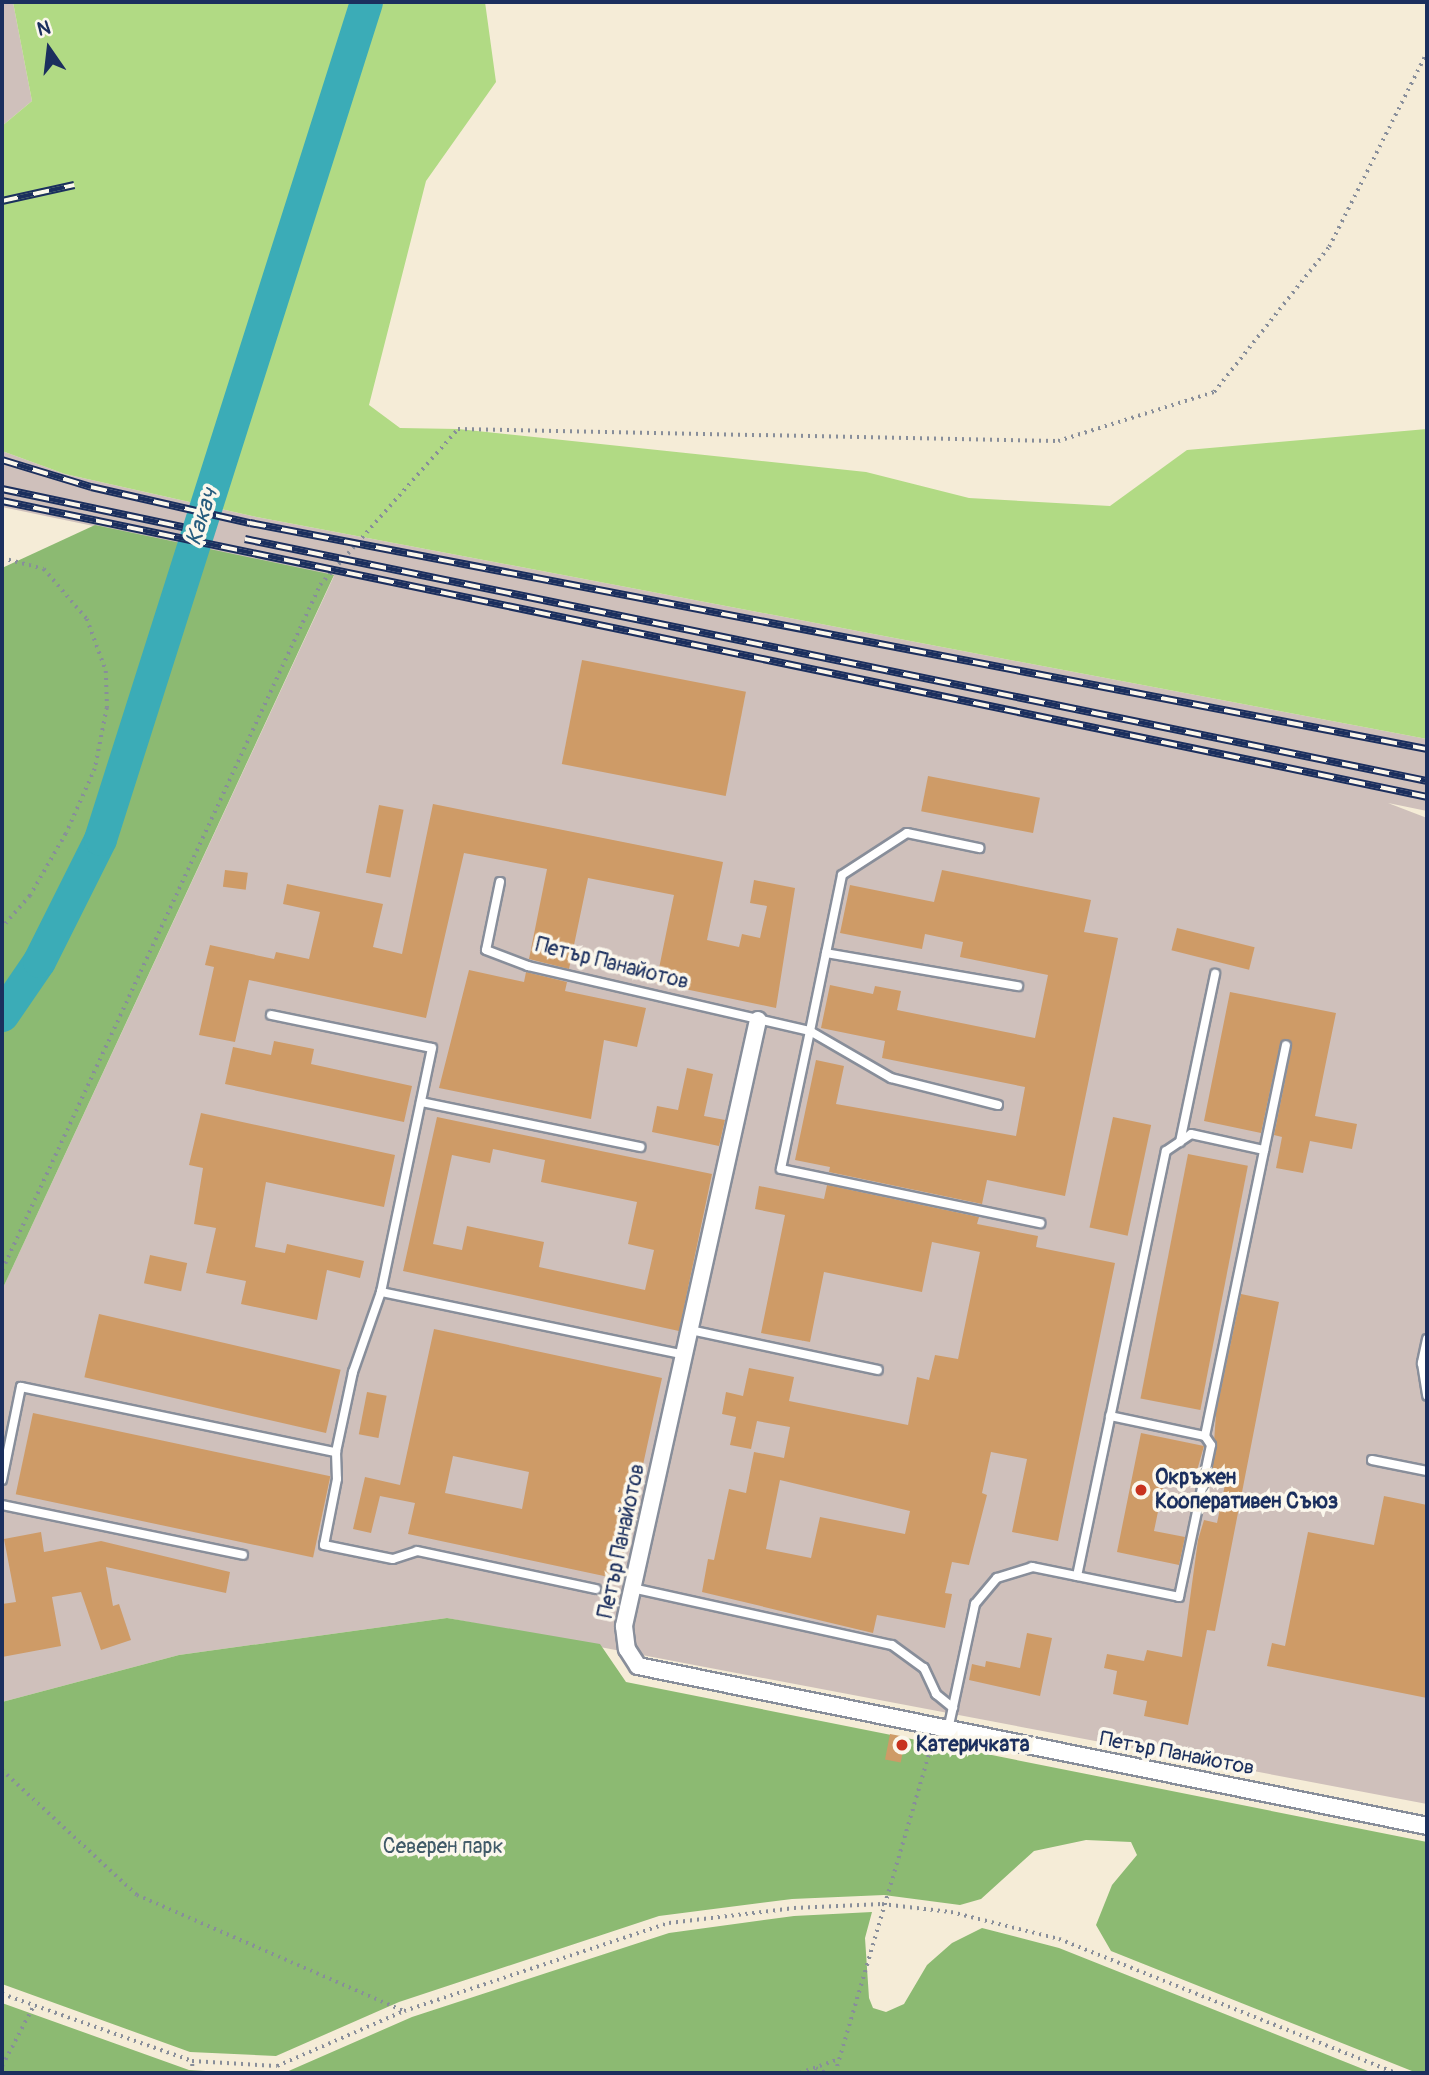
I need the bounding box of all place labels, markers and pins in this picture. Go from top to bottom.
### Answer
place label: Окръжен Кооперативен Съюз [1155,1465,1338,1515]
marker: Окръжен Кооперативен Съюз [1133,1482,1149,1498]
place label: Катеричката [916,1732,1029,1758]
marker: Катеричката [894,1737,910,1753]

